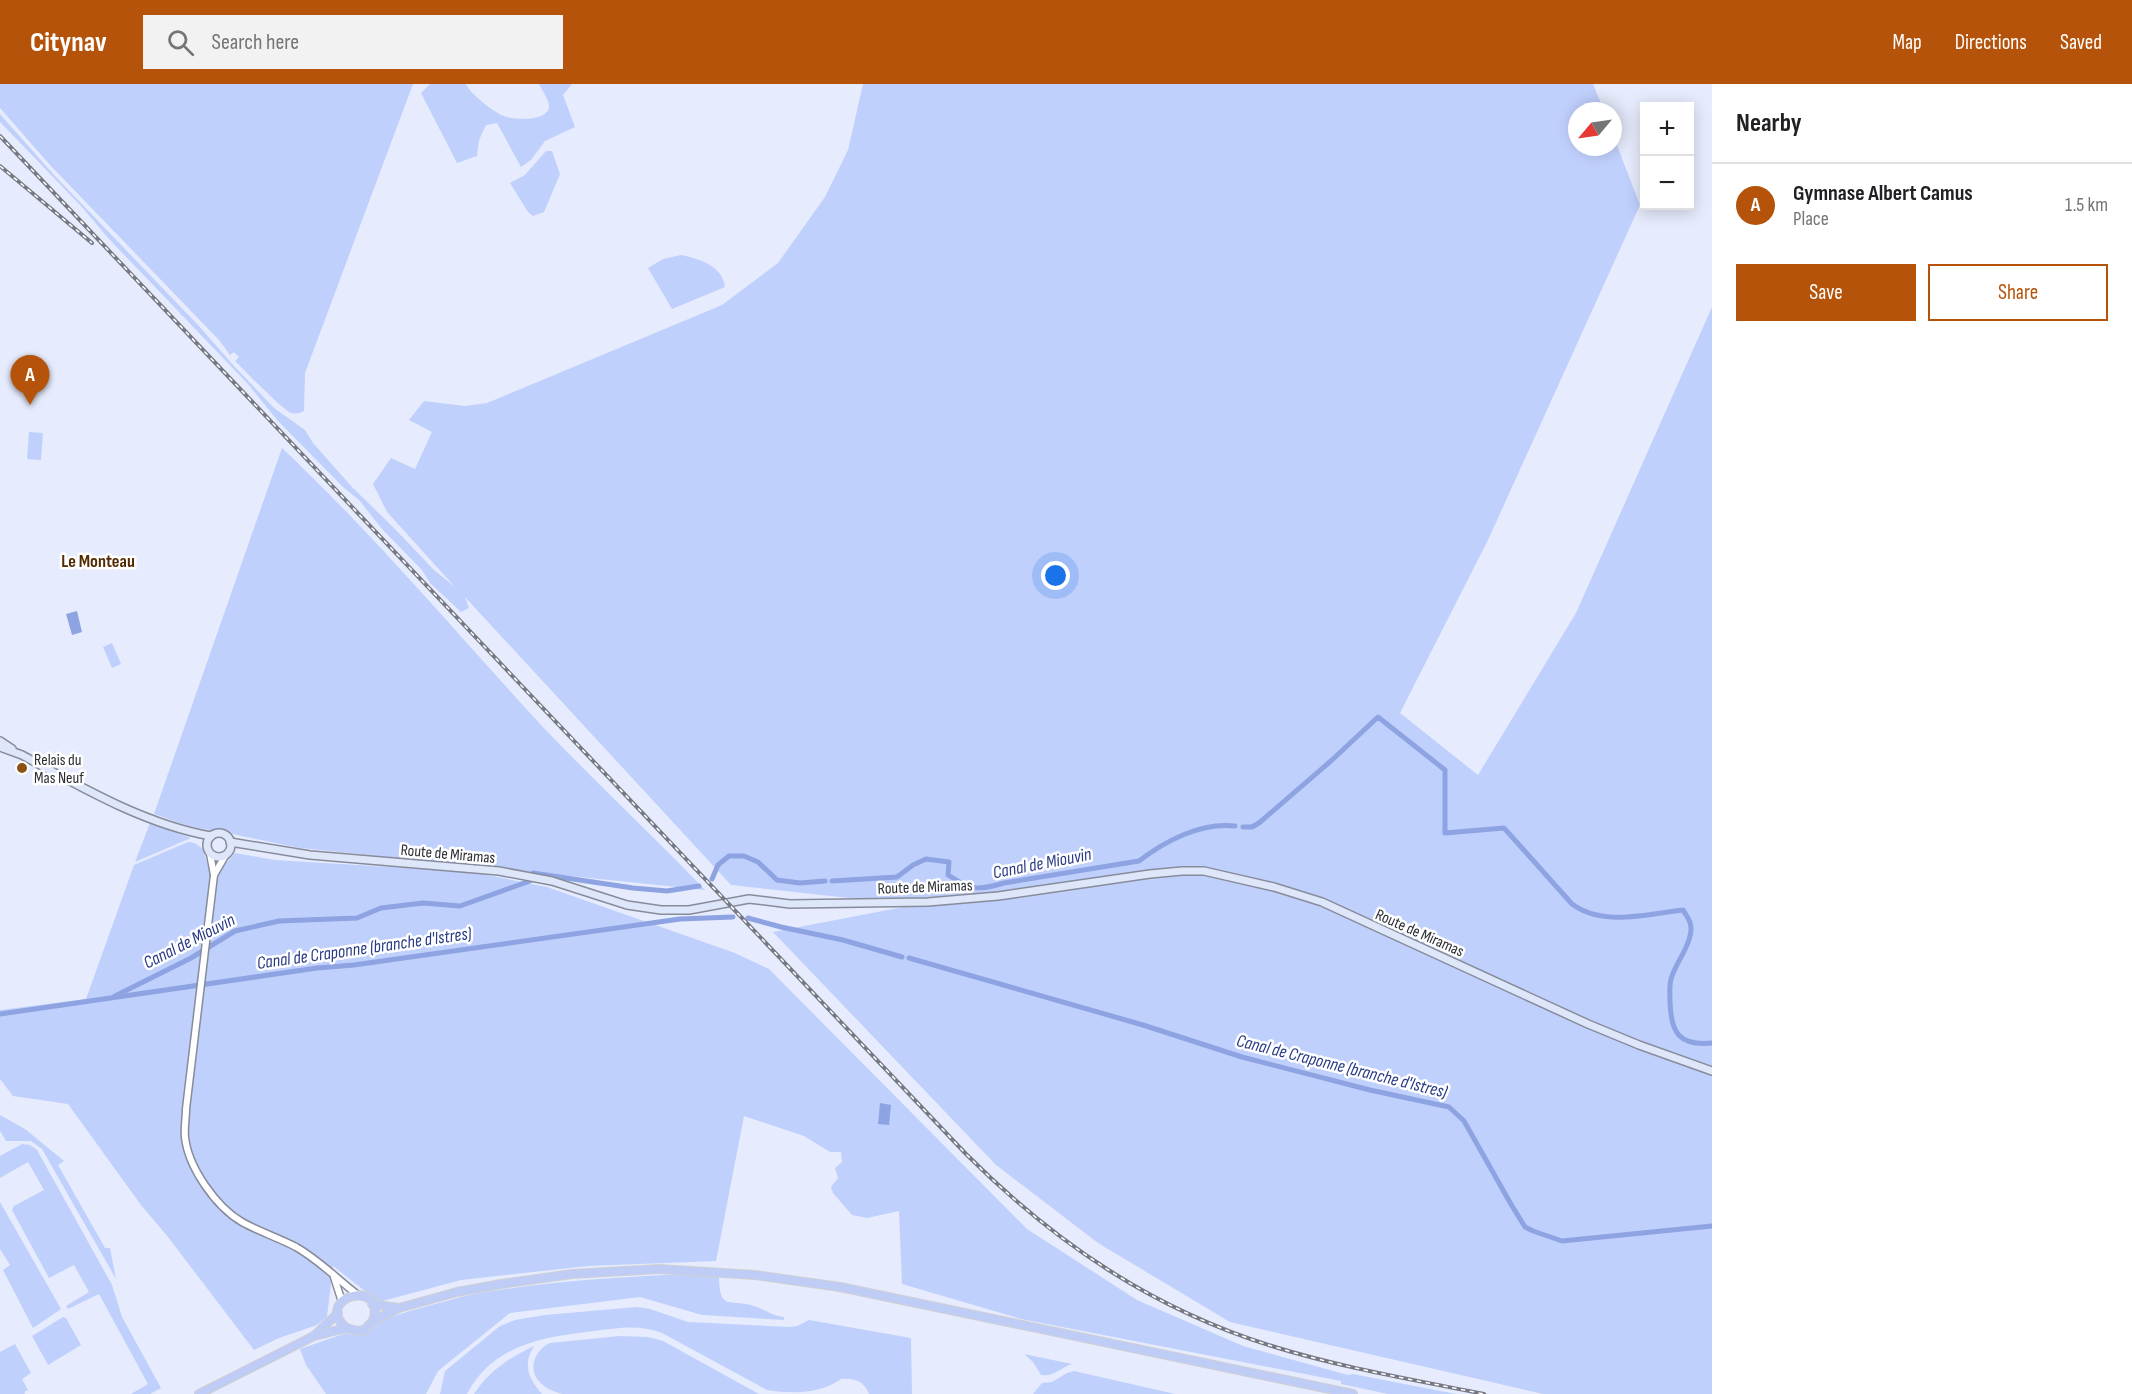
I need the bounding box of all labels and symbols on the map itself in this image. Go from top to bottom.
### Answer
north arrow [1568,102,1622,156]
pin: A [10,356,50,405]
district label: Le Monteau [61,551,135,572]
your location [1041,561,1070,590]
place label: Relais du Mas Neuf [34,751,84,788]
marker: Relais du Mas Neuf [15,761,29,775]
street label: Route de Miramas [400,841,496,868]
water label: Canal de Miouvin [991,844,1094,883]
street label: Route de Miramas [877,876,973,899]
street label: Route de Miramas [1372,905,1467,961]
water label: Canal de Miouvin [140,909,239,973]
water label: Canal de Craponne (branche d'Istres) [255,923,473,974]
water label: Canal de Craponne (branche d'Istres) [1234,1030,1450,1103]

